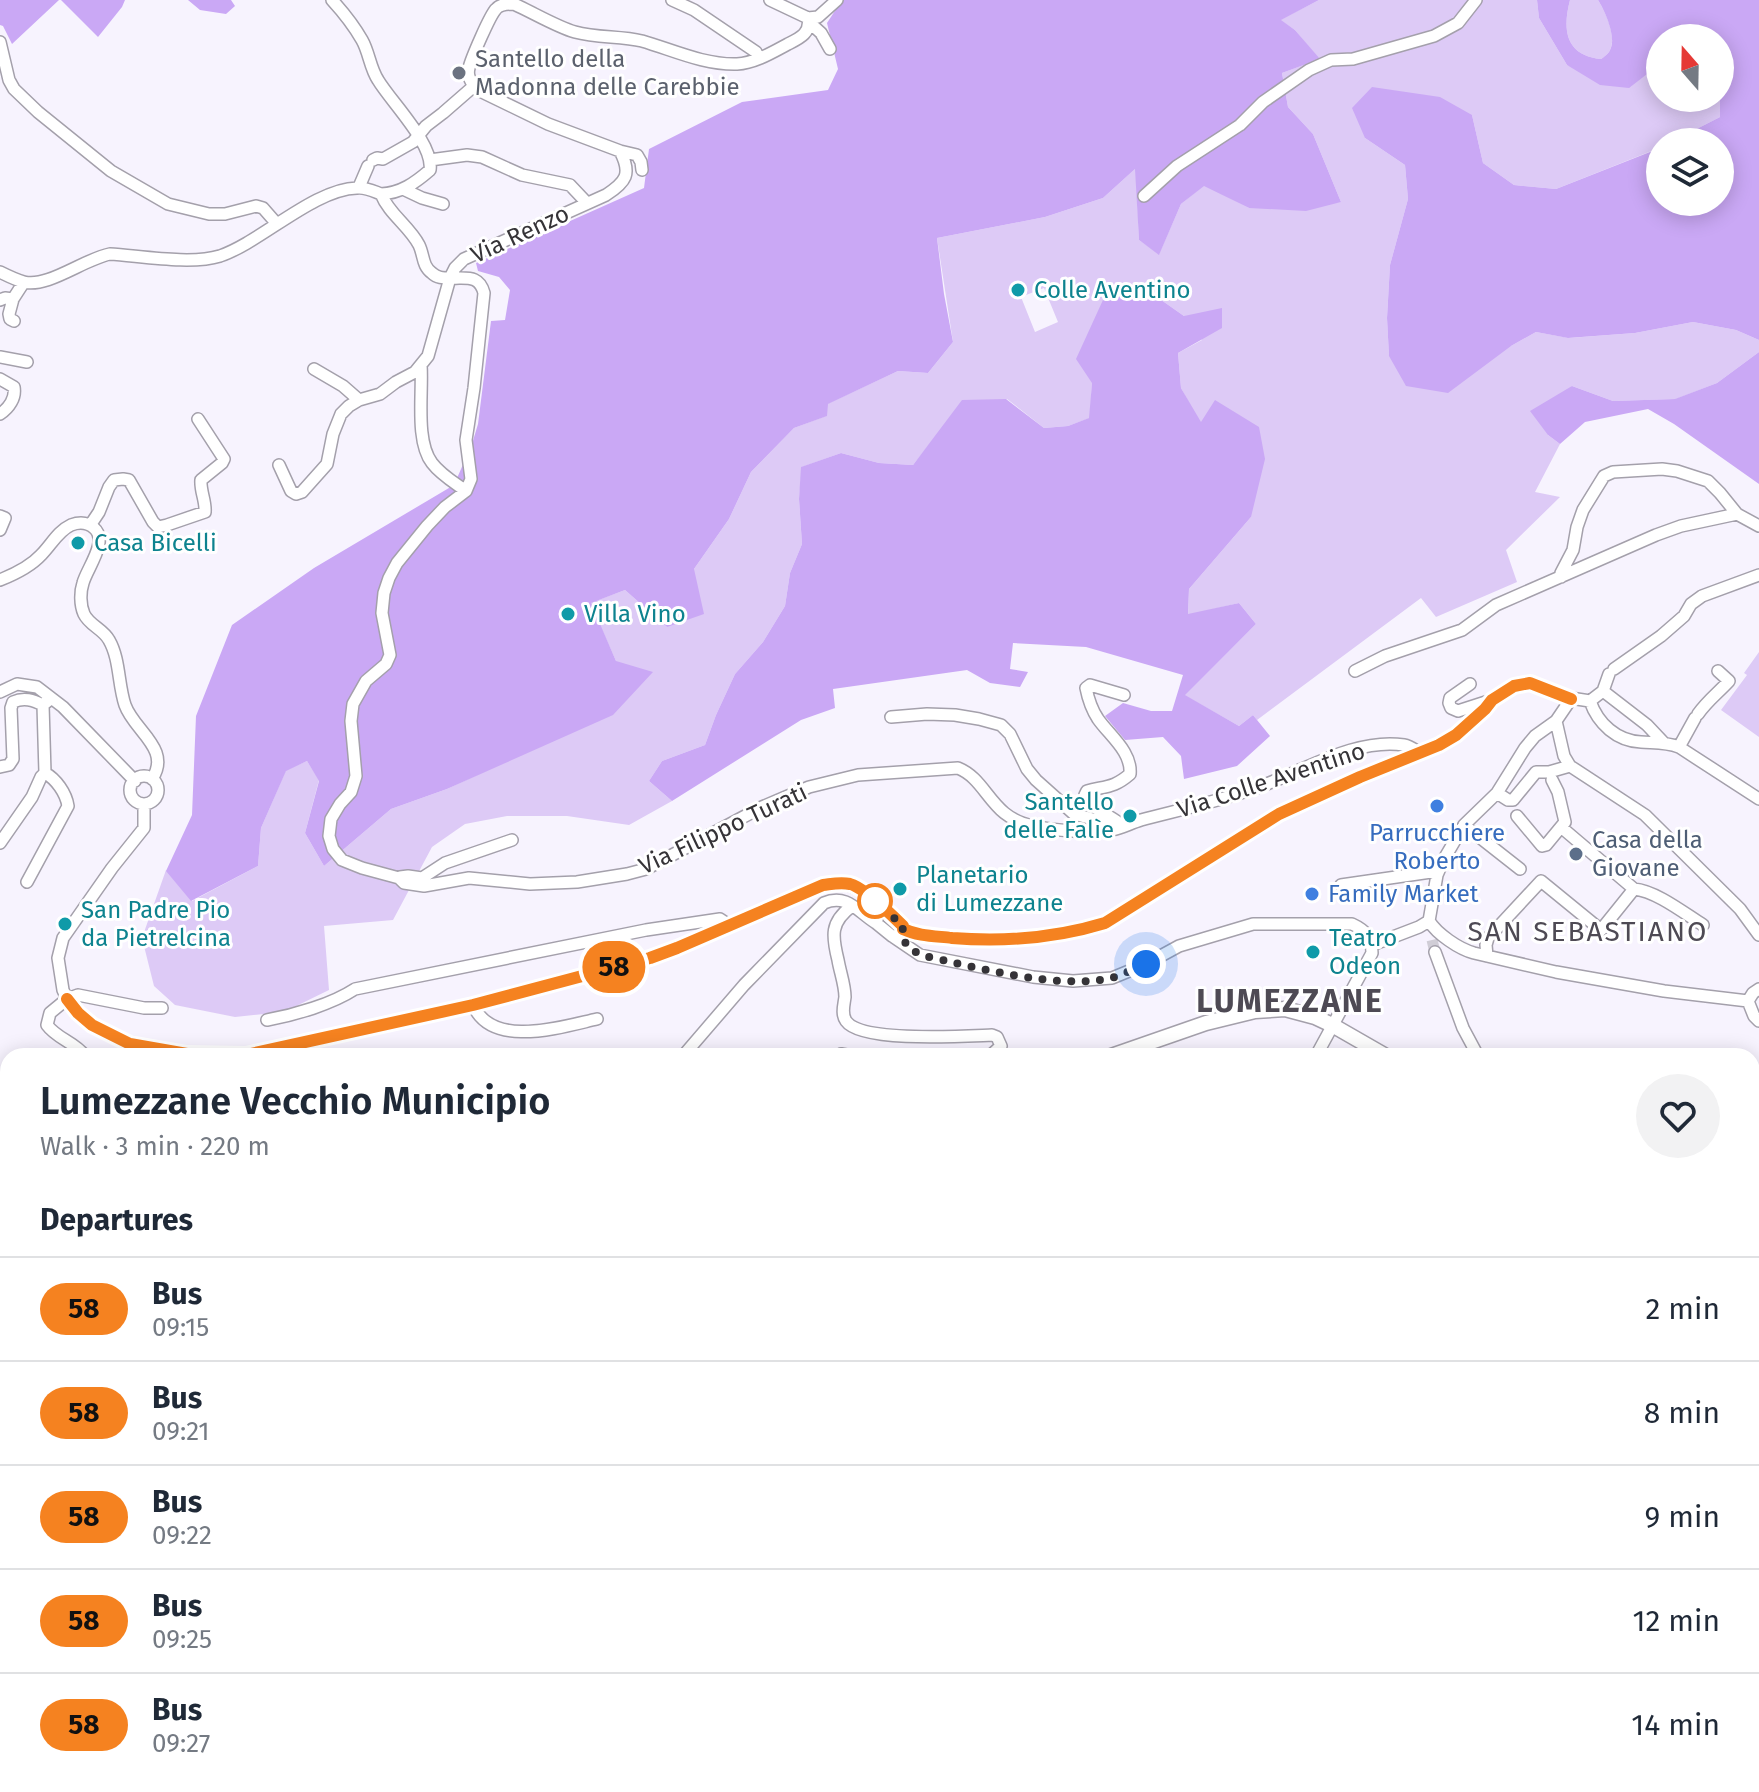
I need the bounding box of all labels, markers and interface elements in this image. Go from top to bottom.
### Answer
north arrow [1646,24,1734,112]
map controls [1646,24,1734,216]
place label: Santello della Madonna delle Carebbie [475,45,740,101]
marker: Santello della Madonna delle Carebbie [450,64,468,82]
button: layers [1646,128,1734,216]
street label: Via Renzo [466,199,574,269]
place label: Colle Aventino [1034,276,1190,304]
marker: Colle Aventino [1009,281,1027,299]
place label: Casa Bicelli [94,529,217,557]
marker: Casa Bicelli [69,534,87,552]
place label: Villa Vino [584,600,686,628]
marker: Villa Vino [559,605,577,623]
street label: Via Colle Aventino [1173,736,1369,824]
street label: Via Filippo Turati [634,778,812,880]
place label: Santello delle Falìe [1003,788,1114,844]
marker: Parrucchiere Roberto [1428,797,1446,815]
marker: Santello delle Falìe [1121,807,1139,825]
place label: Parrucchiere Roberto [1369,819,1505,875]
place label: Casa della Giovane [1592,826,1703,882]
marker: Casa della Giovane [1567,845,1585,863]
place label: Planetario di Lumezzane [916,861,1063,917]
marker: Planetario di Lumezzane [891,880,909,898]
place label: Family Market [1328,880,1479,908]
unlabelled marker [858,884,892,918]
marker: Family Market [1303,885,1321,903]
place label: San Padre Pio da Pietrelcina [81,896,231,952]
marker: San Padre Pio da Pietrelcina [56,915,74,933]
district label: SAN SEBASTIANO [1468,915,1708,948]
place label: Teatro Odeon [1329,924,1401,980]
line badge: 58 [578,941,650,993]
marker: Teatro Odeon [1304,943,1322,961]
your location [1126,944,1166,984]
text: 58 [598,950,630,983]
district label: LUMEZZANE [1196,982,1384,1020]
button: heart [1636,1074,1720,1158]
text: Lumezzane Vecchio Municipio [40,1078,550,1124]
text: Walk · 3 min · 220 m [40,1131,270,1162]
text: Departures [40,1202,193,1238]
text: Bus [152,1276,202,1312]
text: 2 min [1645,1291,1720,1327]
text: 58 [68,1292,100,1325]
text: 09:15 [152,1312,209,1343]
text: Bus [152,1380,202,1416]
text: 8 min [1644,1395,1720,1431]
text: 58 [68,1396,100,1429]
text: 09:21 [152,1416,210,1447]
text: Bus [152,1484,202,1520]
text: 9 min [1645,1499,1720,1535]
text: 58 [68,1500,100,1533]
text: 09:22 [152,1520,212,1551]
text: Bus [152,1588,202,1624]
text: 12 min [1632,1603,1720,1639]
text: 58 [68,1604,100,1637]
text: 09:25 [152,1624,212,1655]
text: Bus [152,1692,202,1728]
text: 14 min [1631,1707,1720,1743]
text: 58 [68,1708,100,1741]
text: 09:27 [152,1728,210,1759]

